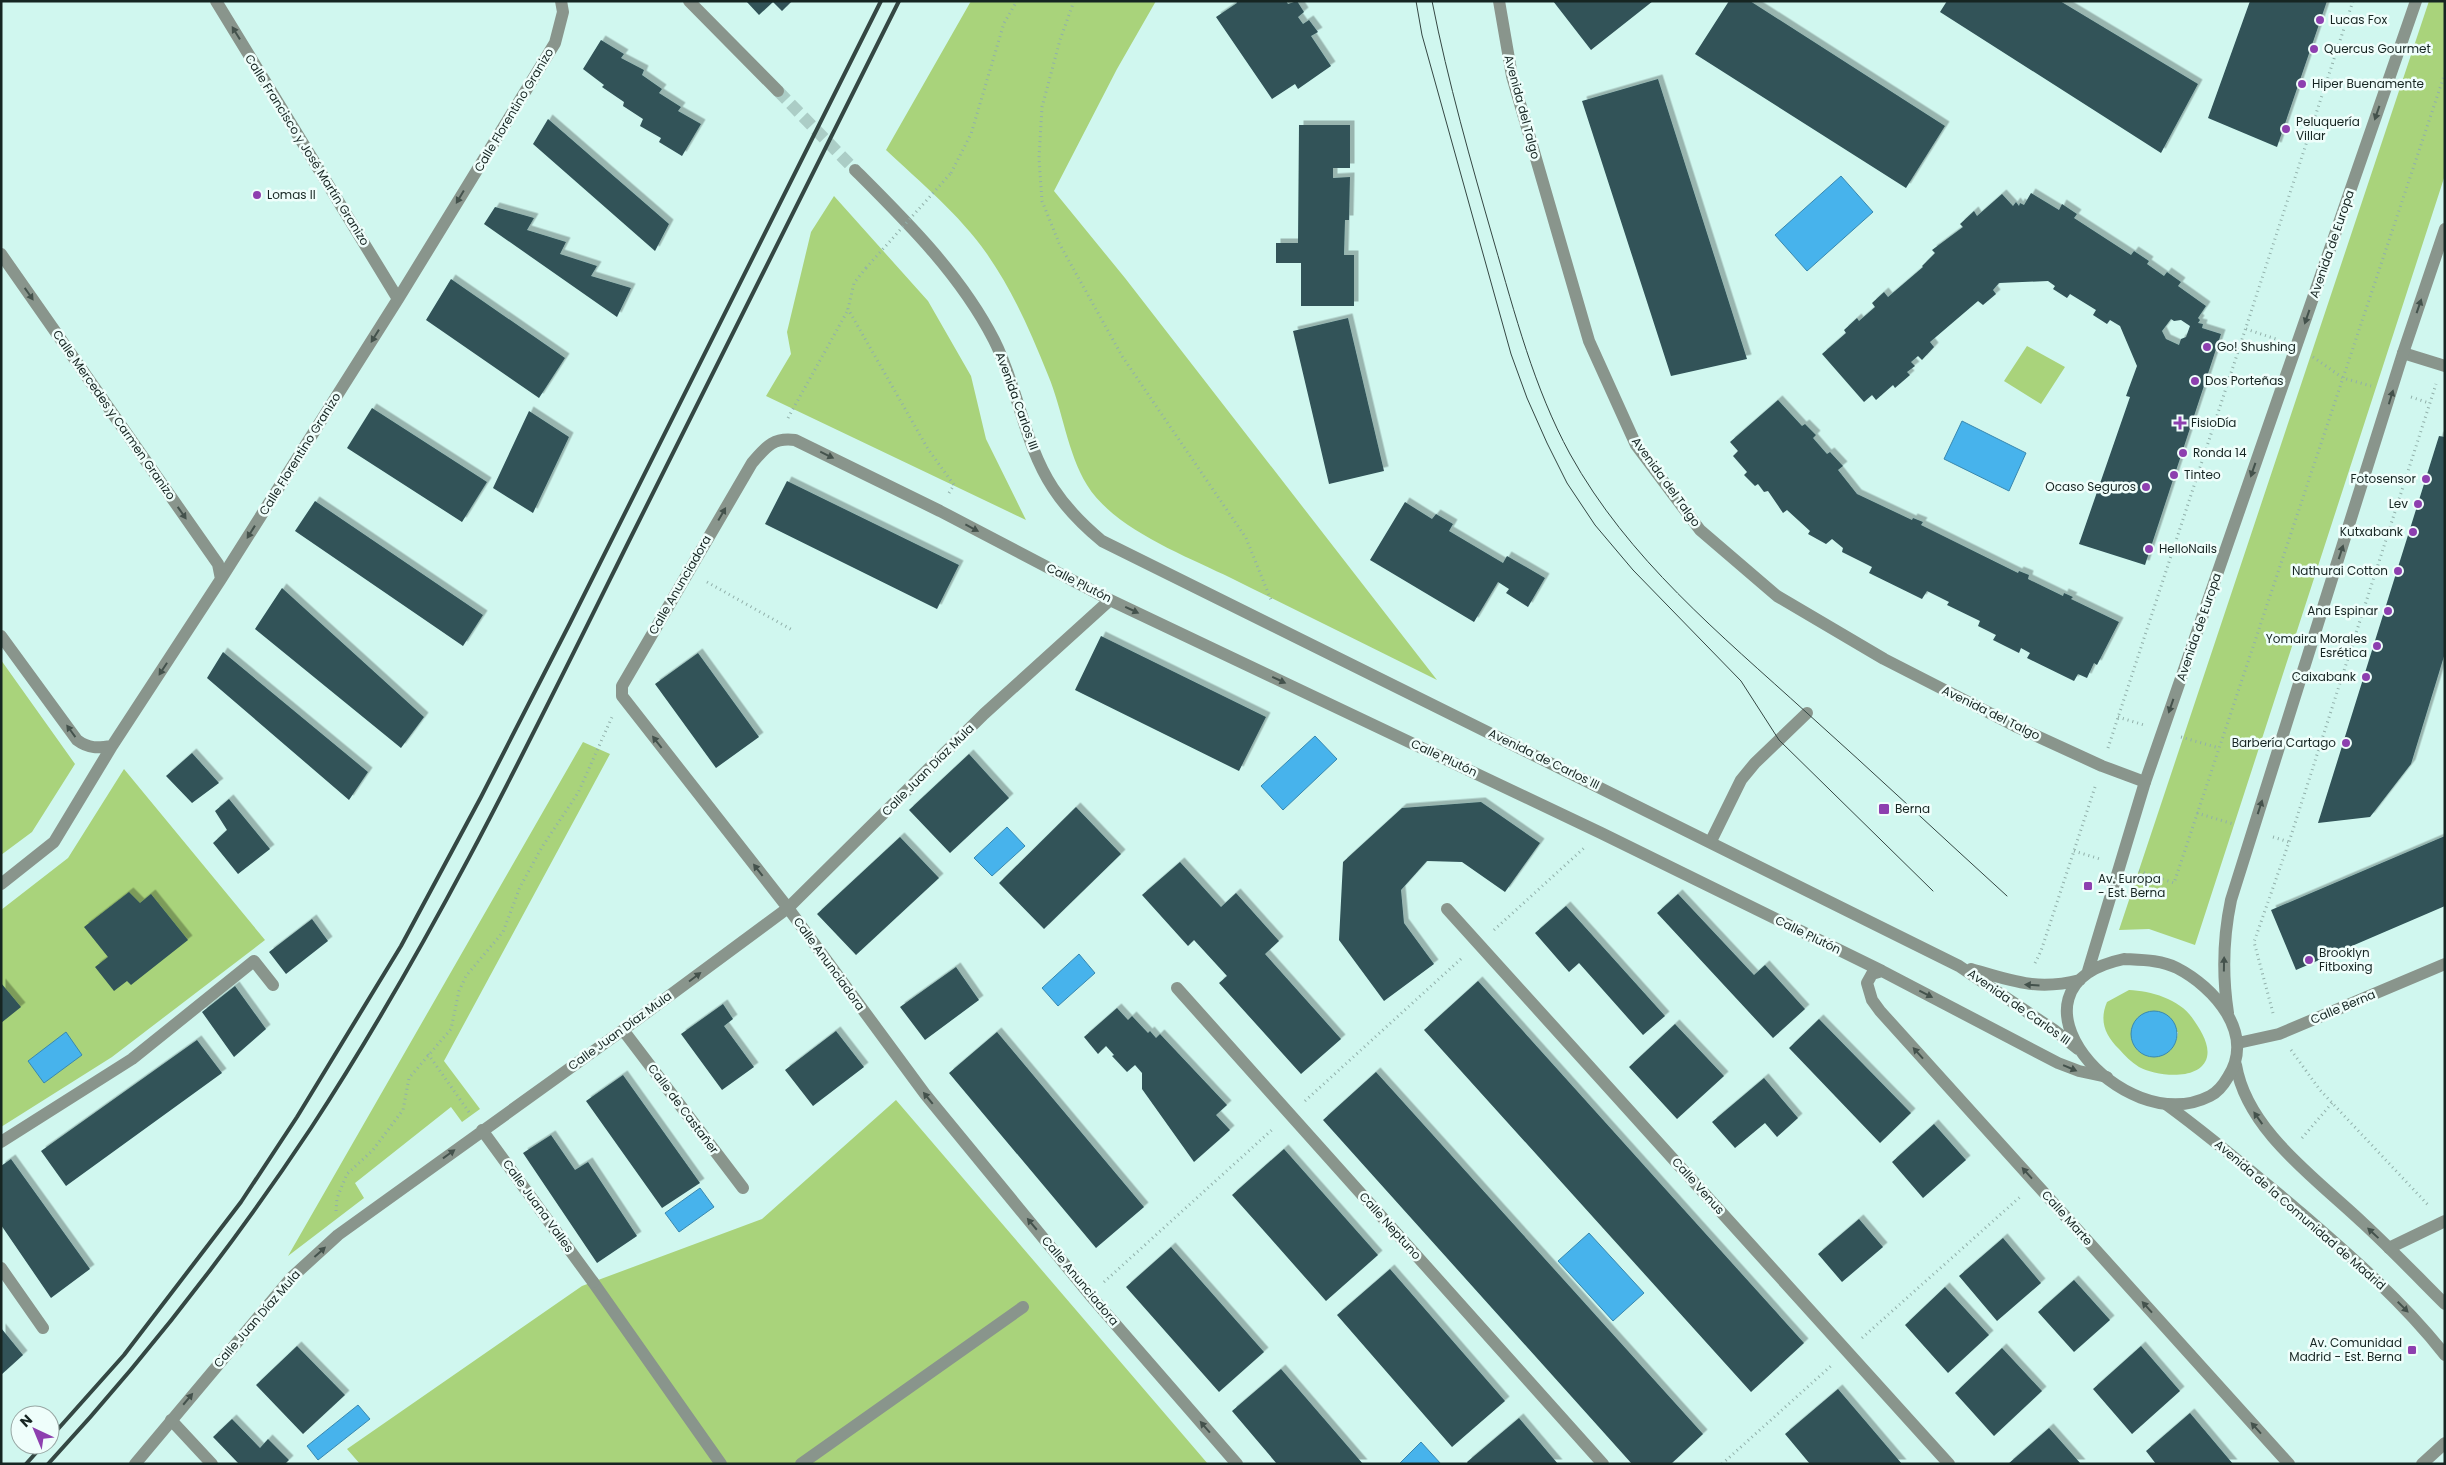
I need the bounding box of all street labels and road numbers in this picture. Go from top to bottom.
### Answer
street label: Calle Florentino Granizo [470,44,558,175]
street label: Calle Francisco y José Martín Granizo [241,51,374,249]
street label: Avenida del Talgo [1500,53,1545,161]
street label: Avenida de Europa [2305,188,2358,300]
street label: Calle Mercedes y Carmen Granizo [49,326,180,503]
street label: Avenida Carlos III [992,349,1043,452]
street label: Calle Florentino Granizo [255,389,345,518]
street label: Avenida del Talgo [1628,433,1705,530]
street label: Calle Anunciadora [644,532,715,637]
street label: Calle Plutón [1044,559,1115,606]
street label: Avenida de Europa [2172,571,2225,683]
street label: Avenida del Talgo [1939,681,2043,744]
street label: Calle Juan Díaz Mula [878,720,978,820]
street label: Avenida de Carlos III [1486,724,1603,793]
street label: Calle Plutón [1408,735,1480,780]
street label: Calle Plutón [1772,911,1844,958]
street label: Calle Anunciadora [790,913,869,1014]
street label: Avenida de Carlos III [1964,965,2074,1049]
street label: Calle Berna [2308,985,2378,1028]
street label: Calle Juan Díaz Mula [564,987,675,1074]
street label: Calle de Castañer [644,1060,723,1158]
street label: Avenida de la Comunidad de Madrid [2211,1136,2389,1294]
street label: Calle Venus [1668,1154,1728,1218]
street label: Calle Juana Valles [499,1156,578,1256]
street label: Calle Marte [2038,1186,2097,1249]
street label: Calle Neptuno [1356,1188,1425,1263]
street label: Calle Anunciadora [1038,1232,1123,1329]
street label: Calle Juan Díaz Mula [209,1266,304,1371]

